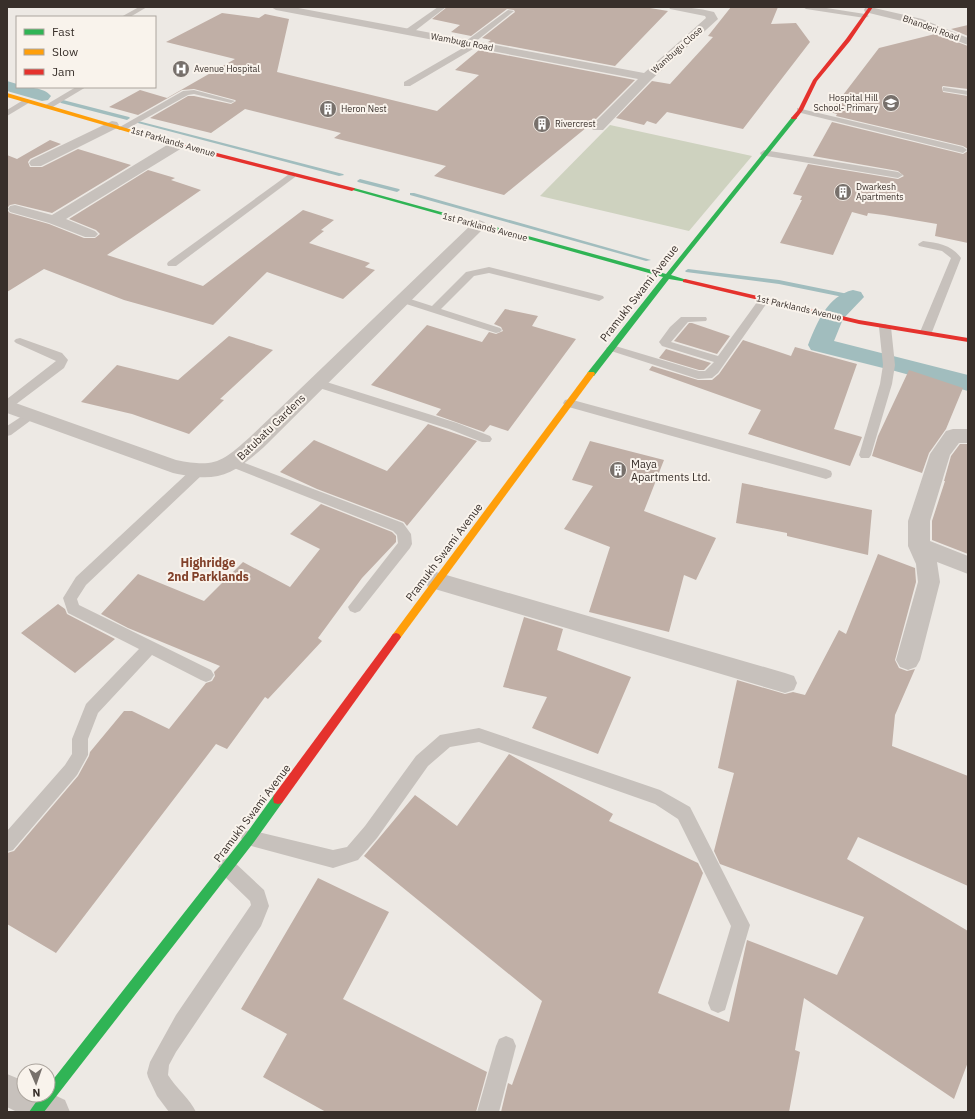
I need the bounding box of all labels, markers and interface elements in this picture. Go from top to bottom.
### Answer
street label: Bhanderi Road [901,12,961,43]
legend [16,16,156,88]
text: Fast [52,24,75,39]
street label: Wambugu Close [649,24,705,76]
street label: Wambugu Road [430,30,494,53]
text: Slow [52,44,78,59]
hospital icon: Avenue Hospital [171,59,191,79]
place label: Avenue Hospital [194,63,260,74]
text: Jam [52,64,75,79]
place label: Hospital Hill School- Primary [814,92,879,113]
school or university icon: Hospital Hill School- Primary [881,93,901,113]
building icon: Heron Nest [318,99,338,119]
place label: Heron Nest [341,103,387,114]
building icon: Rivercrest [532,114,552,134]
place label: Rivercrest [555,118,596,129]
street label: 1st Parklands Avenue [130,124,217,159]
place label: Dwarkesh Apartments [856,181,904,202]
building icon: Dwarkesh Apartments [833,182,853,202]
street label: 1st Parklands Avenue [442,210,529,243]
street label: Pramukh Swami Avenue [597,242,681,344]
street label: 1st Parklands Avenue [755,292,843,323]
street label: Batubatu Gardens [234,391,308,463]
place label: Maya Apartments Ltd. [631,457,711,484]
building icon: Maya Apartments Ltd. [608,460,628,480]
street label: Pramukh Swami Avenue [403,500,485,604]
district label: Highridge 2nd Parklands [167,555,249,584]
street label: Pramukh Swami Avenue [211,761,293,865]
north arrow [16,1063,56,1103]
text: N [32,1086,41,1100]

